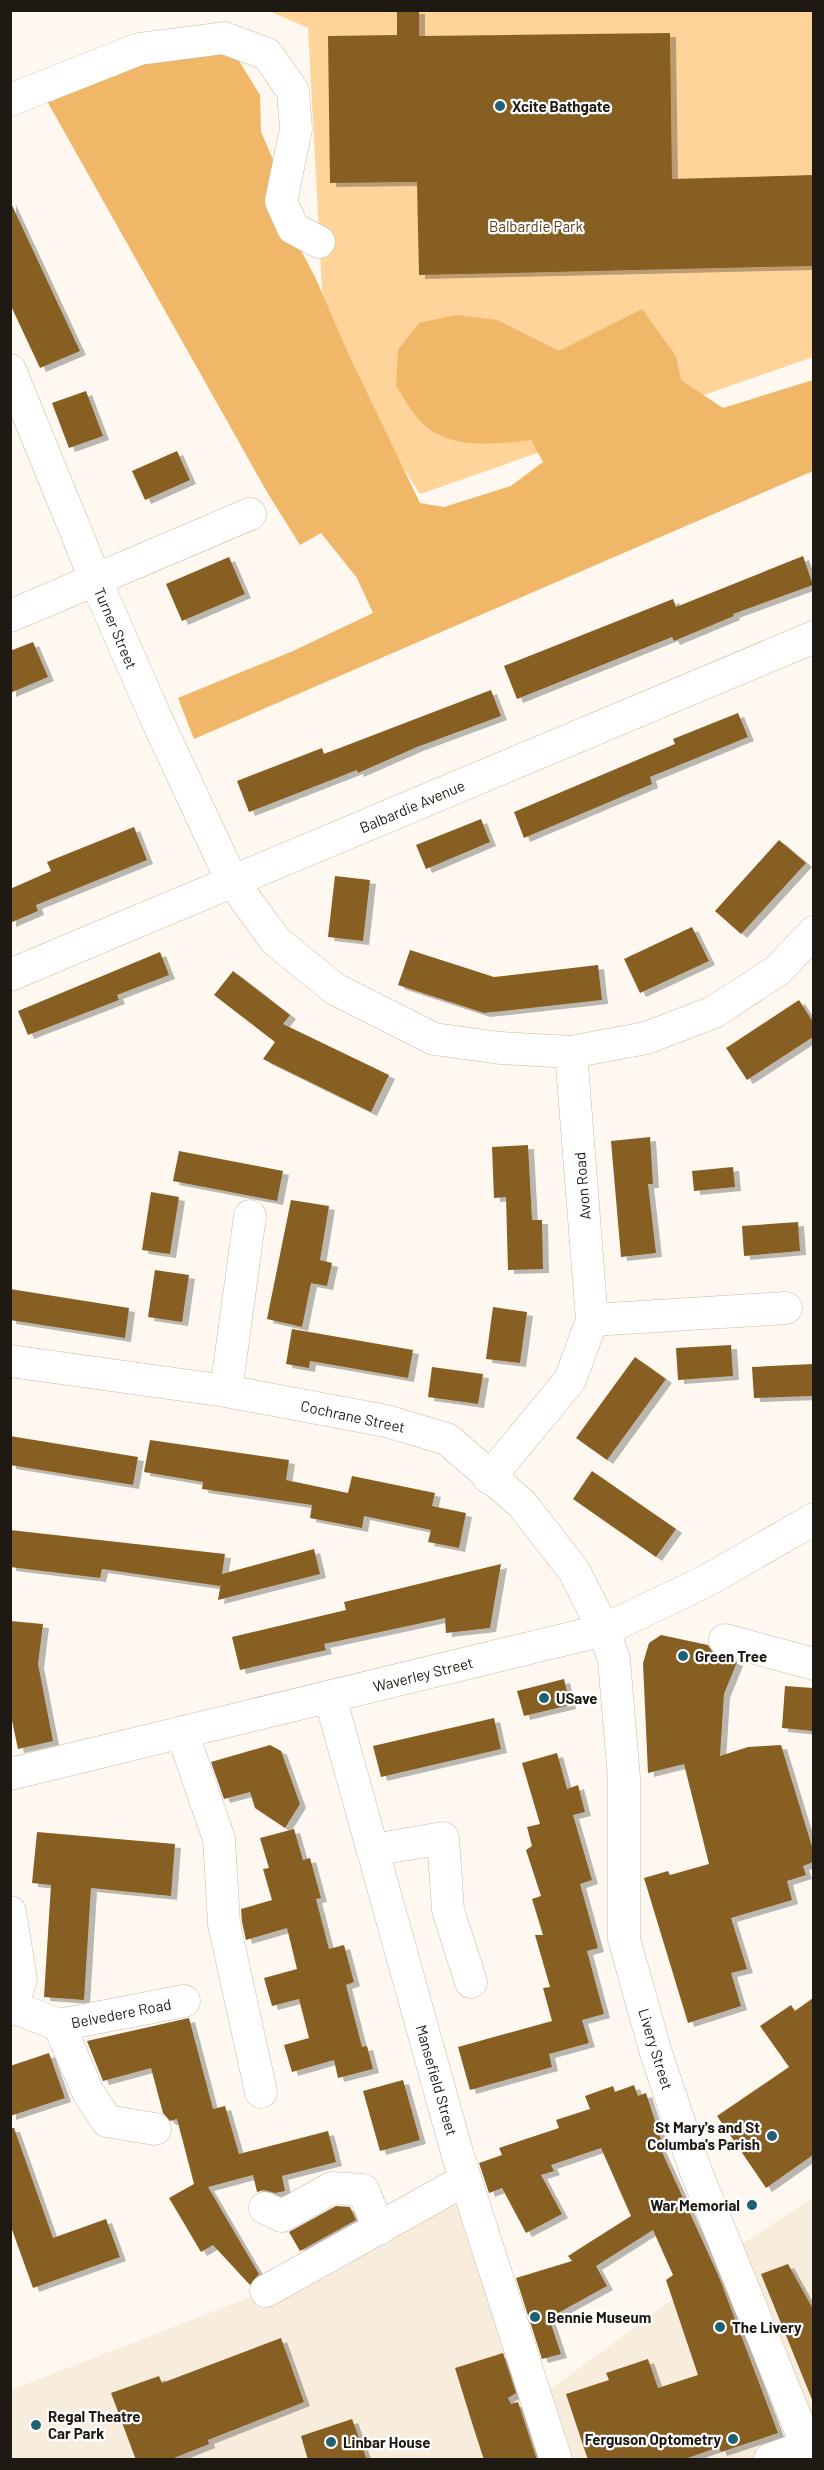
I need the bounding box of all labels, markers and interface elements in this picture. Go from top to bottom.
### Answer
place label: Xcite Bathgate [512,97,610,115]
marker: Xcite Bathgate [493,99,507,113]
park label: Balbardie Park [489,217,584,235]
street label: Turner Street [91,585,141,671]
street label: Balbardie Avenue [357,776,467,836]
street label: Avon Road [570,1151,594,1221]
street label: Cochrane Street [299,1396,407,1436]
place label: Green Tree [695,1647,767,1665]
marker: Green Tree [676,1649,690,1663]
street label: Waverley Street [371,1653,475,1695]
place label: USave [556,1689,597,1707]
marker: USave [537,1691,551,1705]
street label: Belvedere Road [69,1994,173,2032]
street label: Livery Street [635,2006,677,2092]
street label: Mansefield Street [413,2023,461,2137]
place label: St Mary's and St Columba's Parish [647,2118,760,2153]
marker: St Mary's and St Columba's Parish [765,2129,779,2143]
place label: War Memorial [650,2196,740,2214]
marker: War Memorial [745,2198,759,2212]
place label: Bennie Museum [547,2308,651,2326]
marker: Bennie Museum [528,2310,542,2324]
place label: The Livery [732,2318,802,2336]
marker: The Livery [713,2320,727,2334]
place label: Regal Theatre Car Park [48,2407,140,2442]
marker: Regal Theatre Car Park [29,2418,43,2432]
place label: Ferguson Optometry [585,2430,721,2448]
marker: Ferguson Optometry [726,2432,740,2446]
place label: Linbar House [343,2433,430,2451]
marker: Linbar House [324,2435,338,2449]

